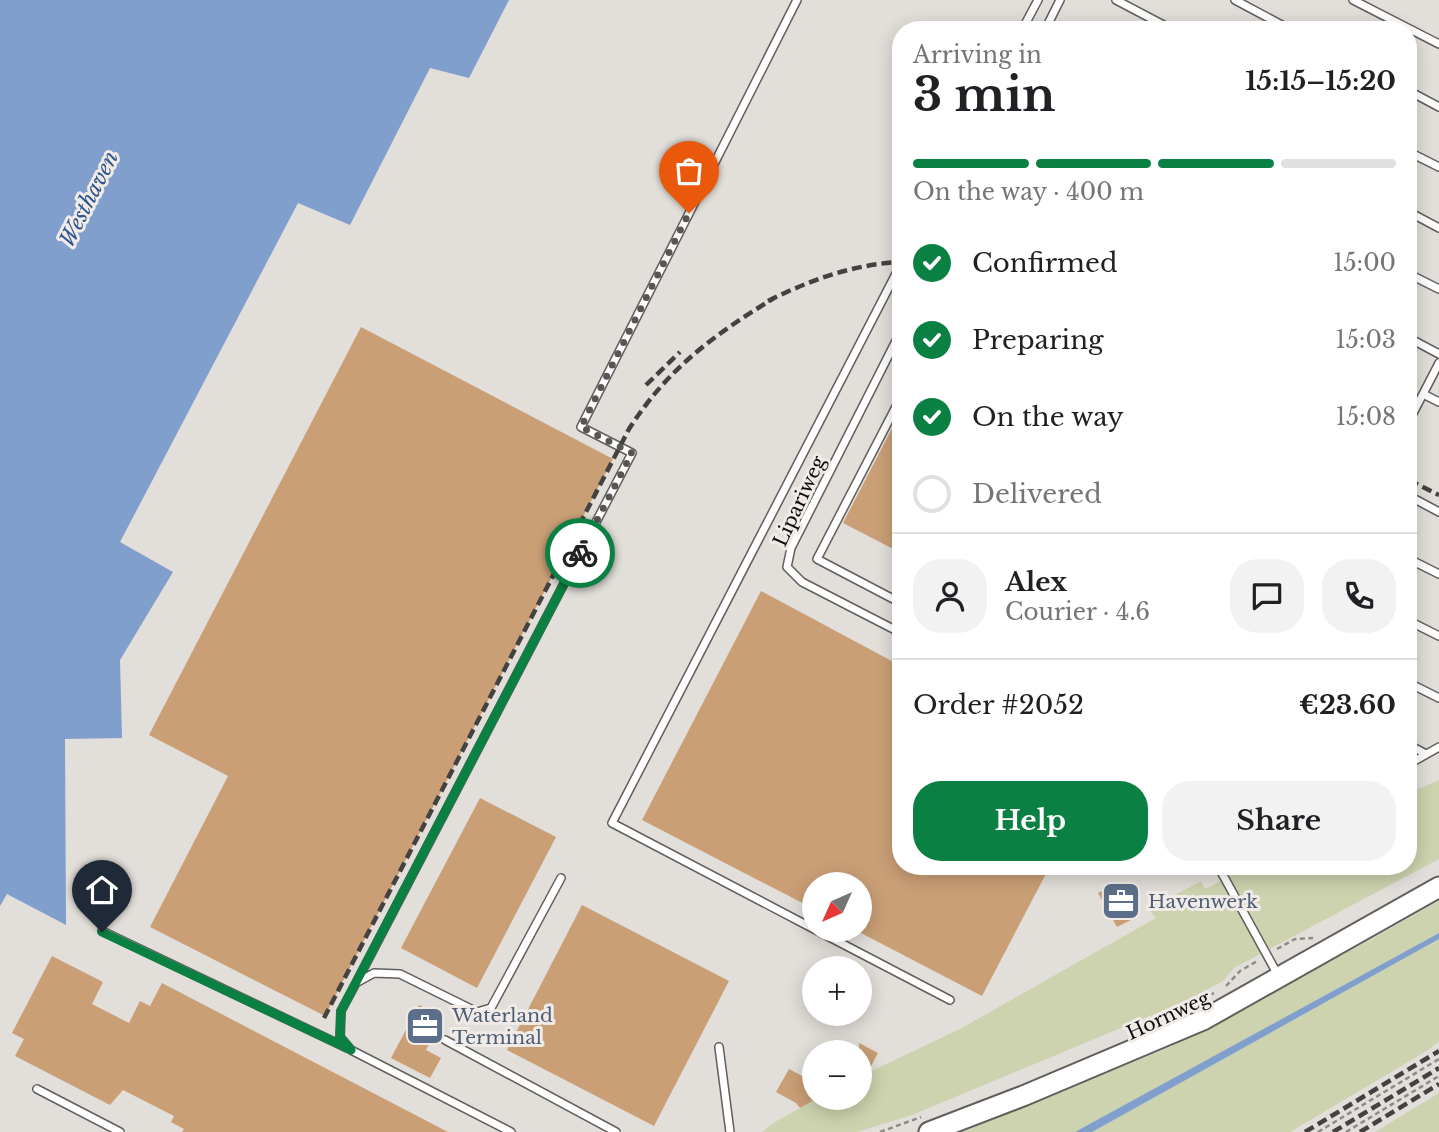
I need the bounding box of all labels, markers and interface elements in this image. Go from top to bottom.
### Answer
text: Arriving in [913,41,1042,69]
text: 15:15–15:20 [1245,65,1396,97]
text: 3 min [913,66,1055,123]
pin [659,141,719,213]
water label: Westhaven [54,147,124,251]
icon: bag [670,152,708,190]
text: On the way · 400 m [913,178,1144,206]
icon: check [913,244,951,282]
text: Confirmed [972,247,1117,279]
text: 15:00 [1333,249,1396,277]
icon: check [913,321,951,359]
text: Preparing [972,324,1104,356]
text: 15:03 [1336,326,1396,354]
icon: check [913,398,951,436]
text: On the way [972,401,1124,433]
text: 15:08 [1336,403,1396,431]
street label: Lipariweg [768,452,831,550]
text: Delivered [972,478,1102,510]
courier [545,518,615,588]
icon: bike [561,534,599,572]
button: person [913,559,987,633]
button: chat [1230,559,1304,633]
button: phone [1322,559,1396,633]
text: Alex [1005,566,1067,598]
text: Courier · 4.6 [1005,598,1150,626]
text: Order #2052 [913,689,1084,721]
text: €23.60 [1299,689,1396,721]
button: Help [913,781,1148,861]
button: Share [1162,781,1396,861]
pin [72,860,132,932]
icon: home [83,871,121,909]
north arrow [802,872,872,942]
map controls [802,872,872,1110]
office icon: Havenwerk [1100,880,1142,922]
place label: Havenwerk [1148,890,1258,913]
button: + [802,956,872,1026]
street label: Hornweg [1123,986,1214,1045]
place label: Waterland Terminal [451,1004,553,1049]
office icon: Waterland Terminal [404,1005,446,1047]
button: − [802,1040,872,1110]

